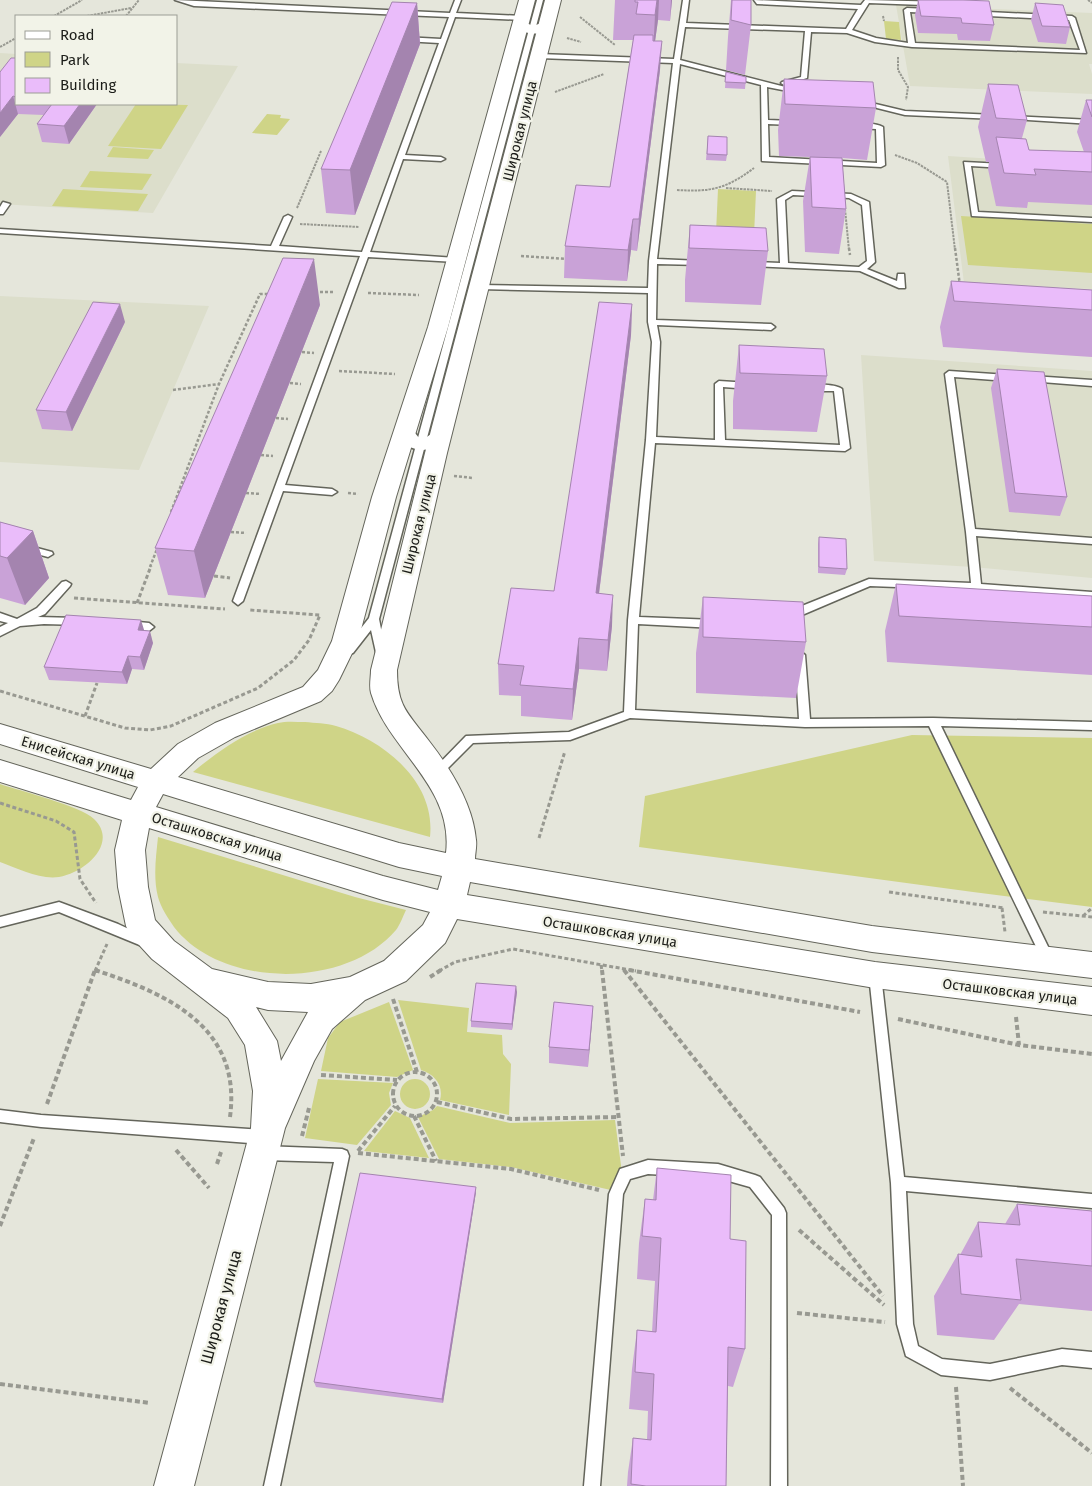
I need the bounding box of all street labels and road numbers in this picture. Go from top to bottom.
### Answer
street label: Широкая улица [499,79,541,183]
street label: Широкая улица [398,472,440,576]
street label: Енисейская улица [19,733,137,783]
street label: Осташковская улица [150,809,284,865]
street label: Осташковская улица [542,913,678,951]
street label: Осташковская улица [942,975,1078,1009]
street label: Широкая улица [197,1248,245,1366]

